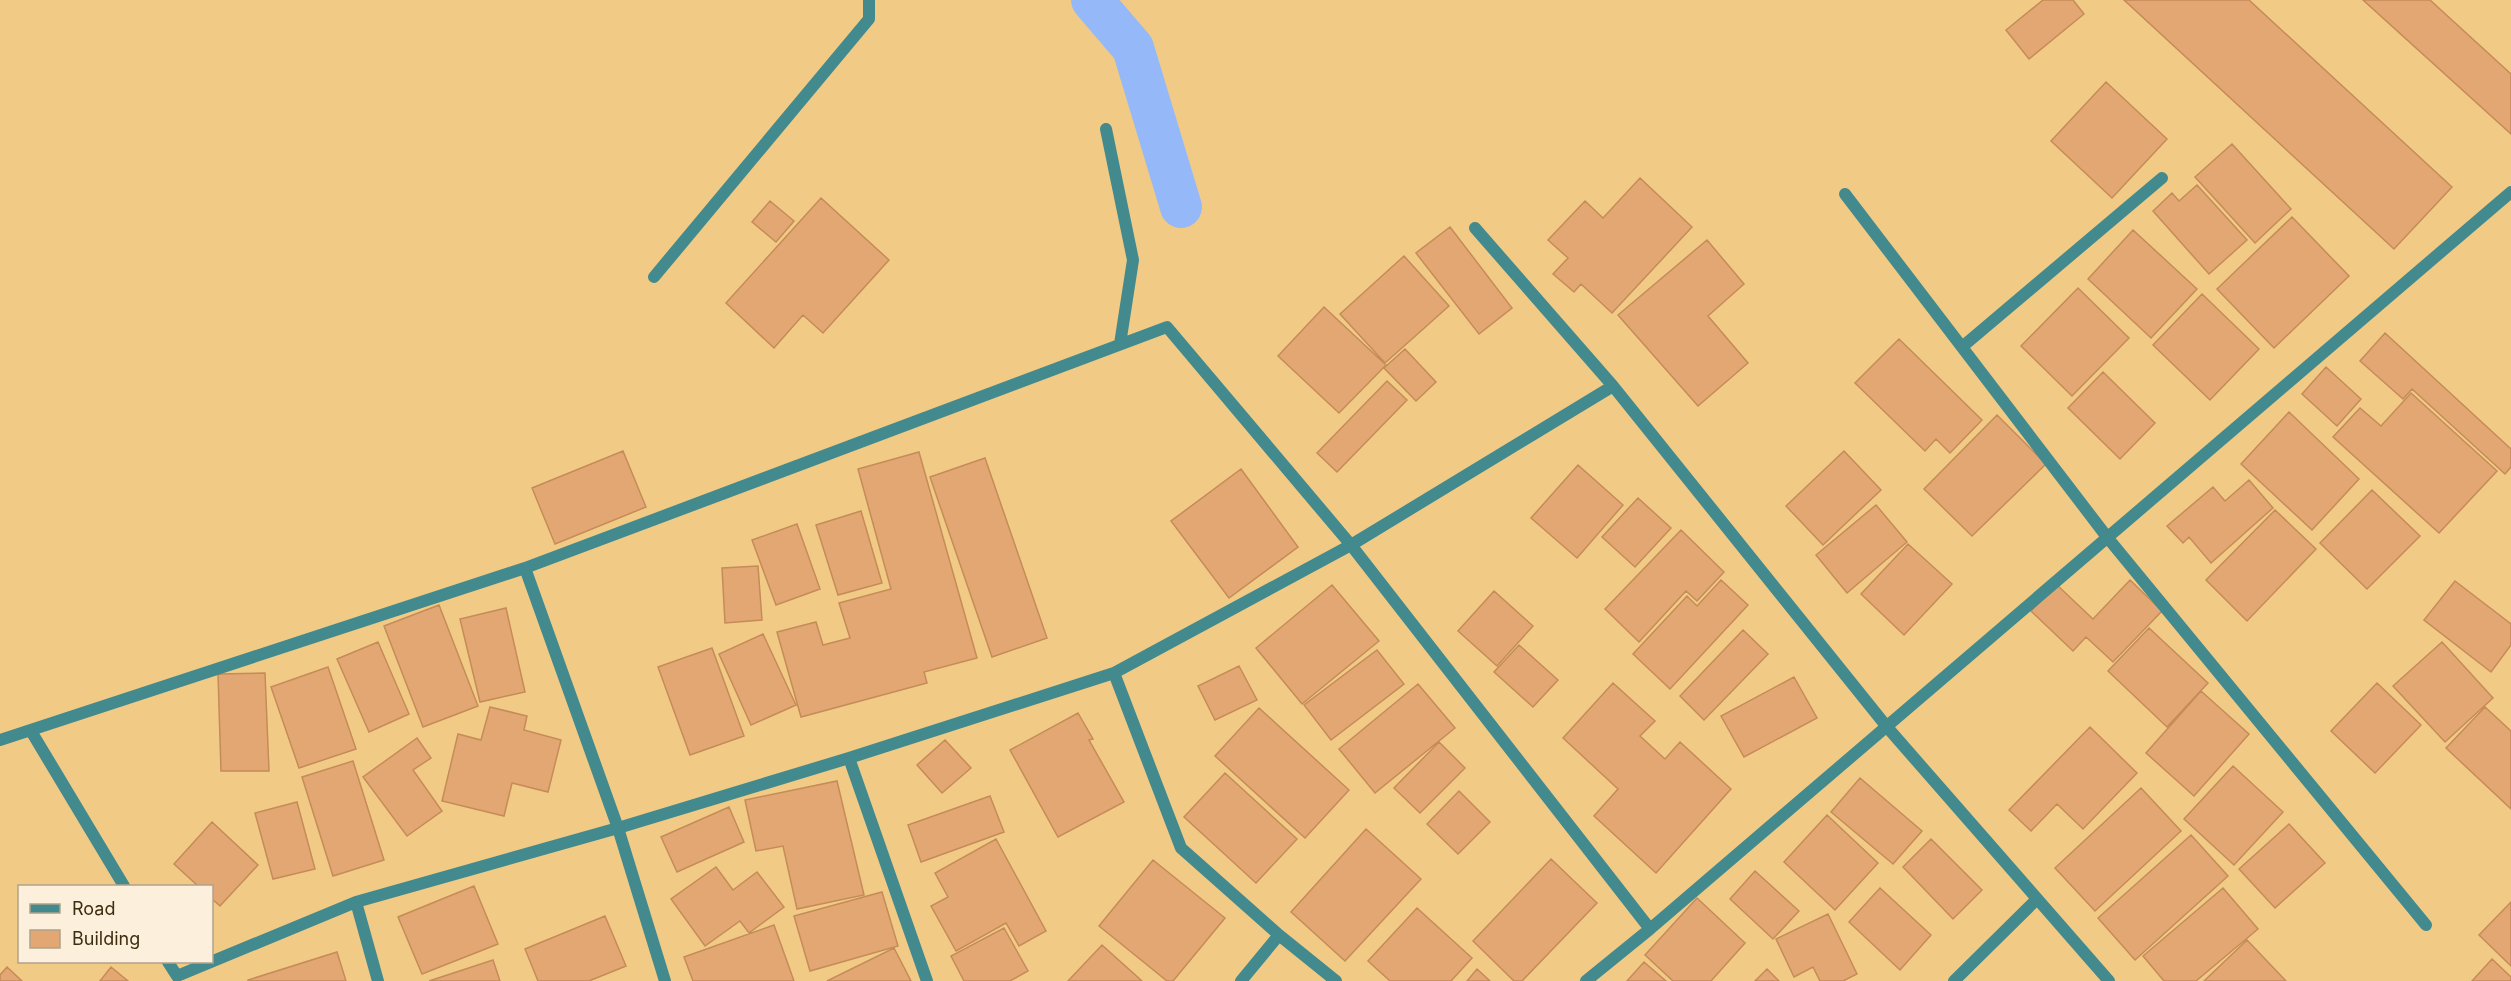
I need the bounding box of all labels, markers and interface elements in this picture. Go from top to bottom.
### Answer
legend [18,885,213,963]
text: Road [72,898,115,919]
text: Building [72,928,140,949]

